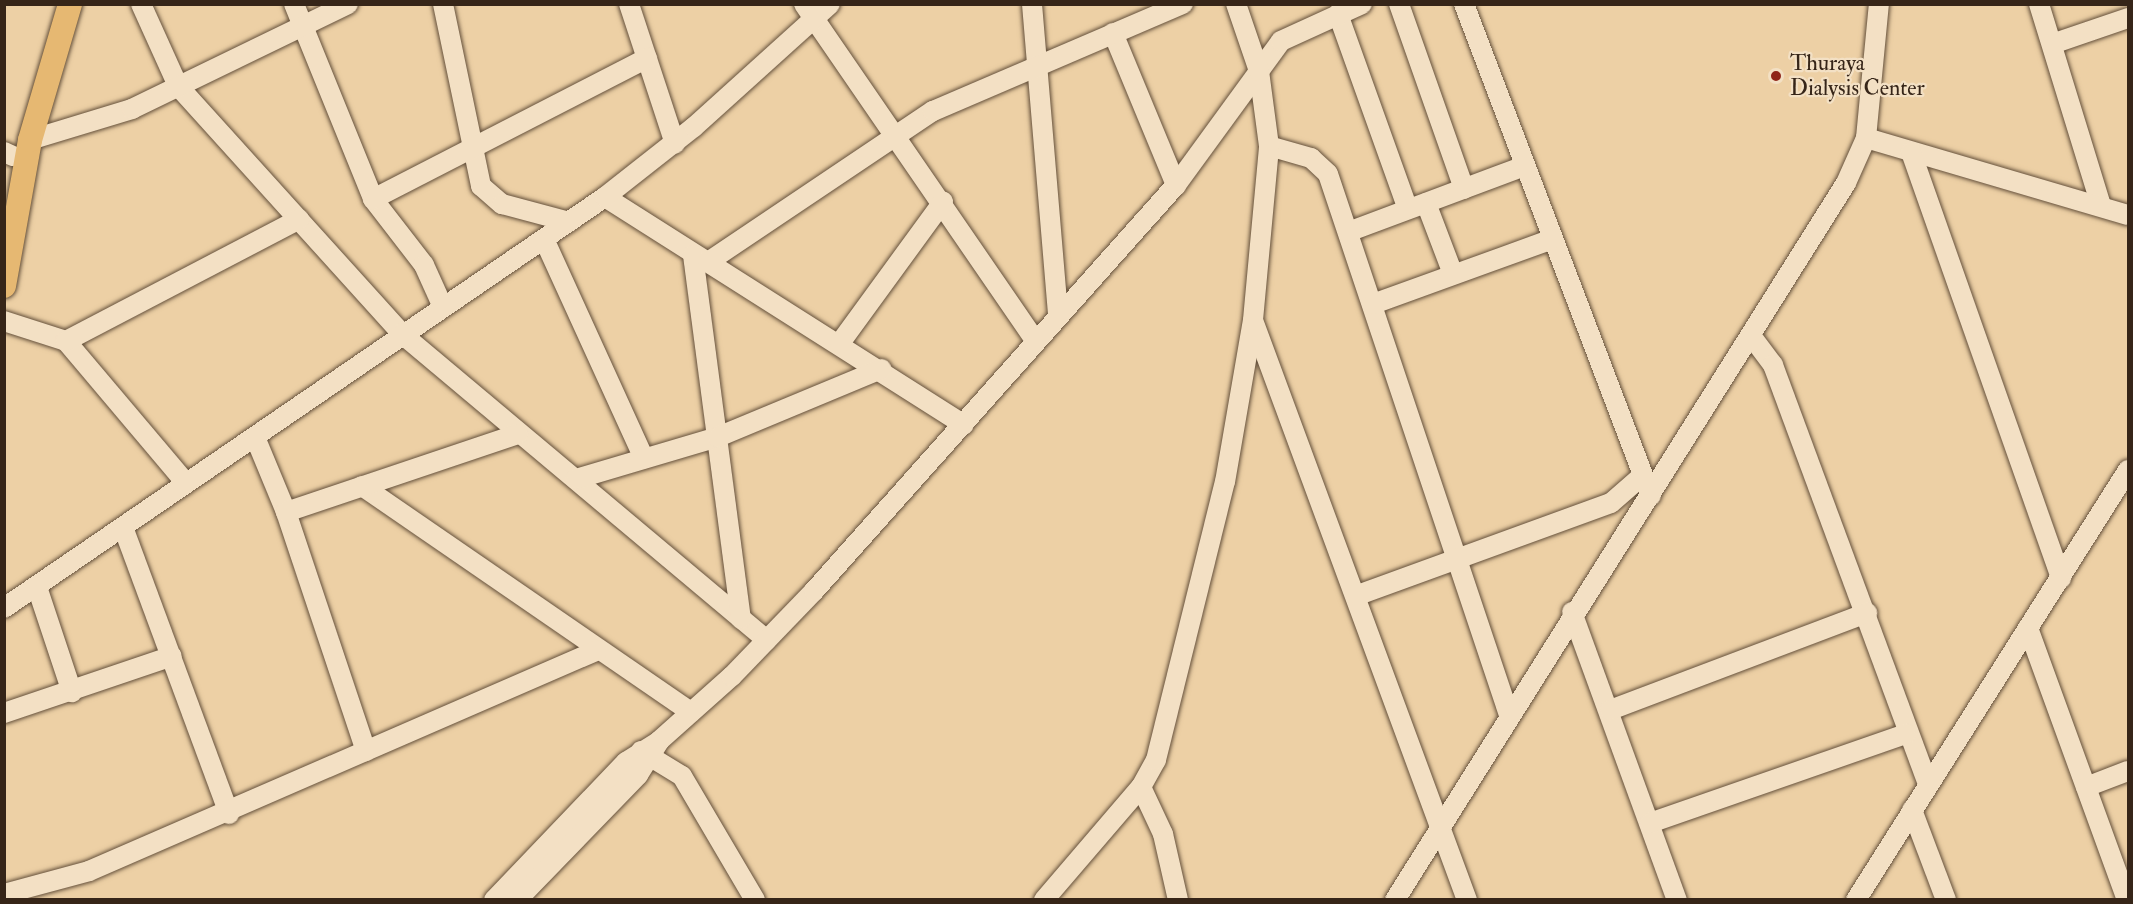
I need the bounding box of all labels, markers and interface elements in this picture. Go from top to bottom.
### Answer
place label: Thuraya Dialysis Center [1790,50,1925,101]
marker: Thuraya Dialysis Center [1767,67,1785,85]

